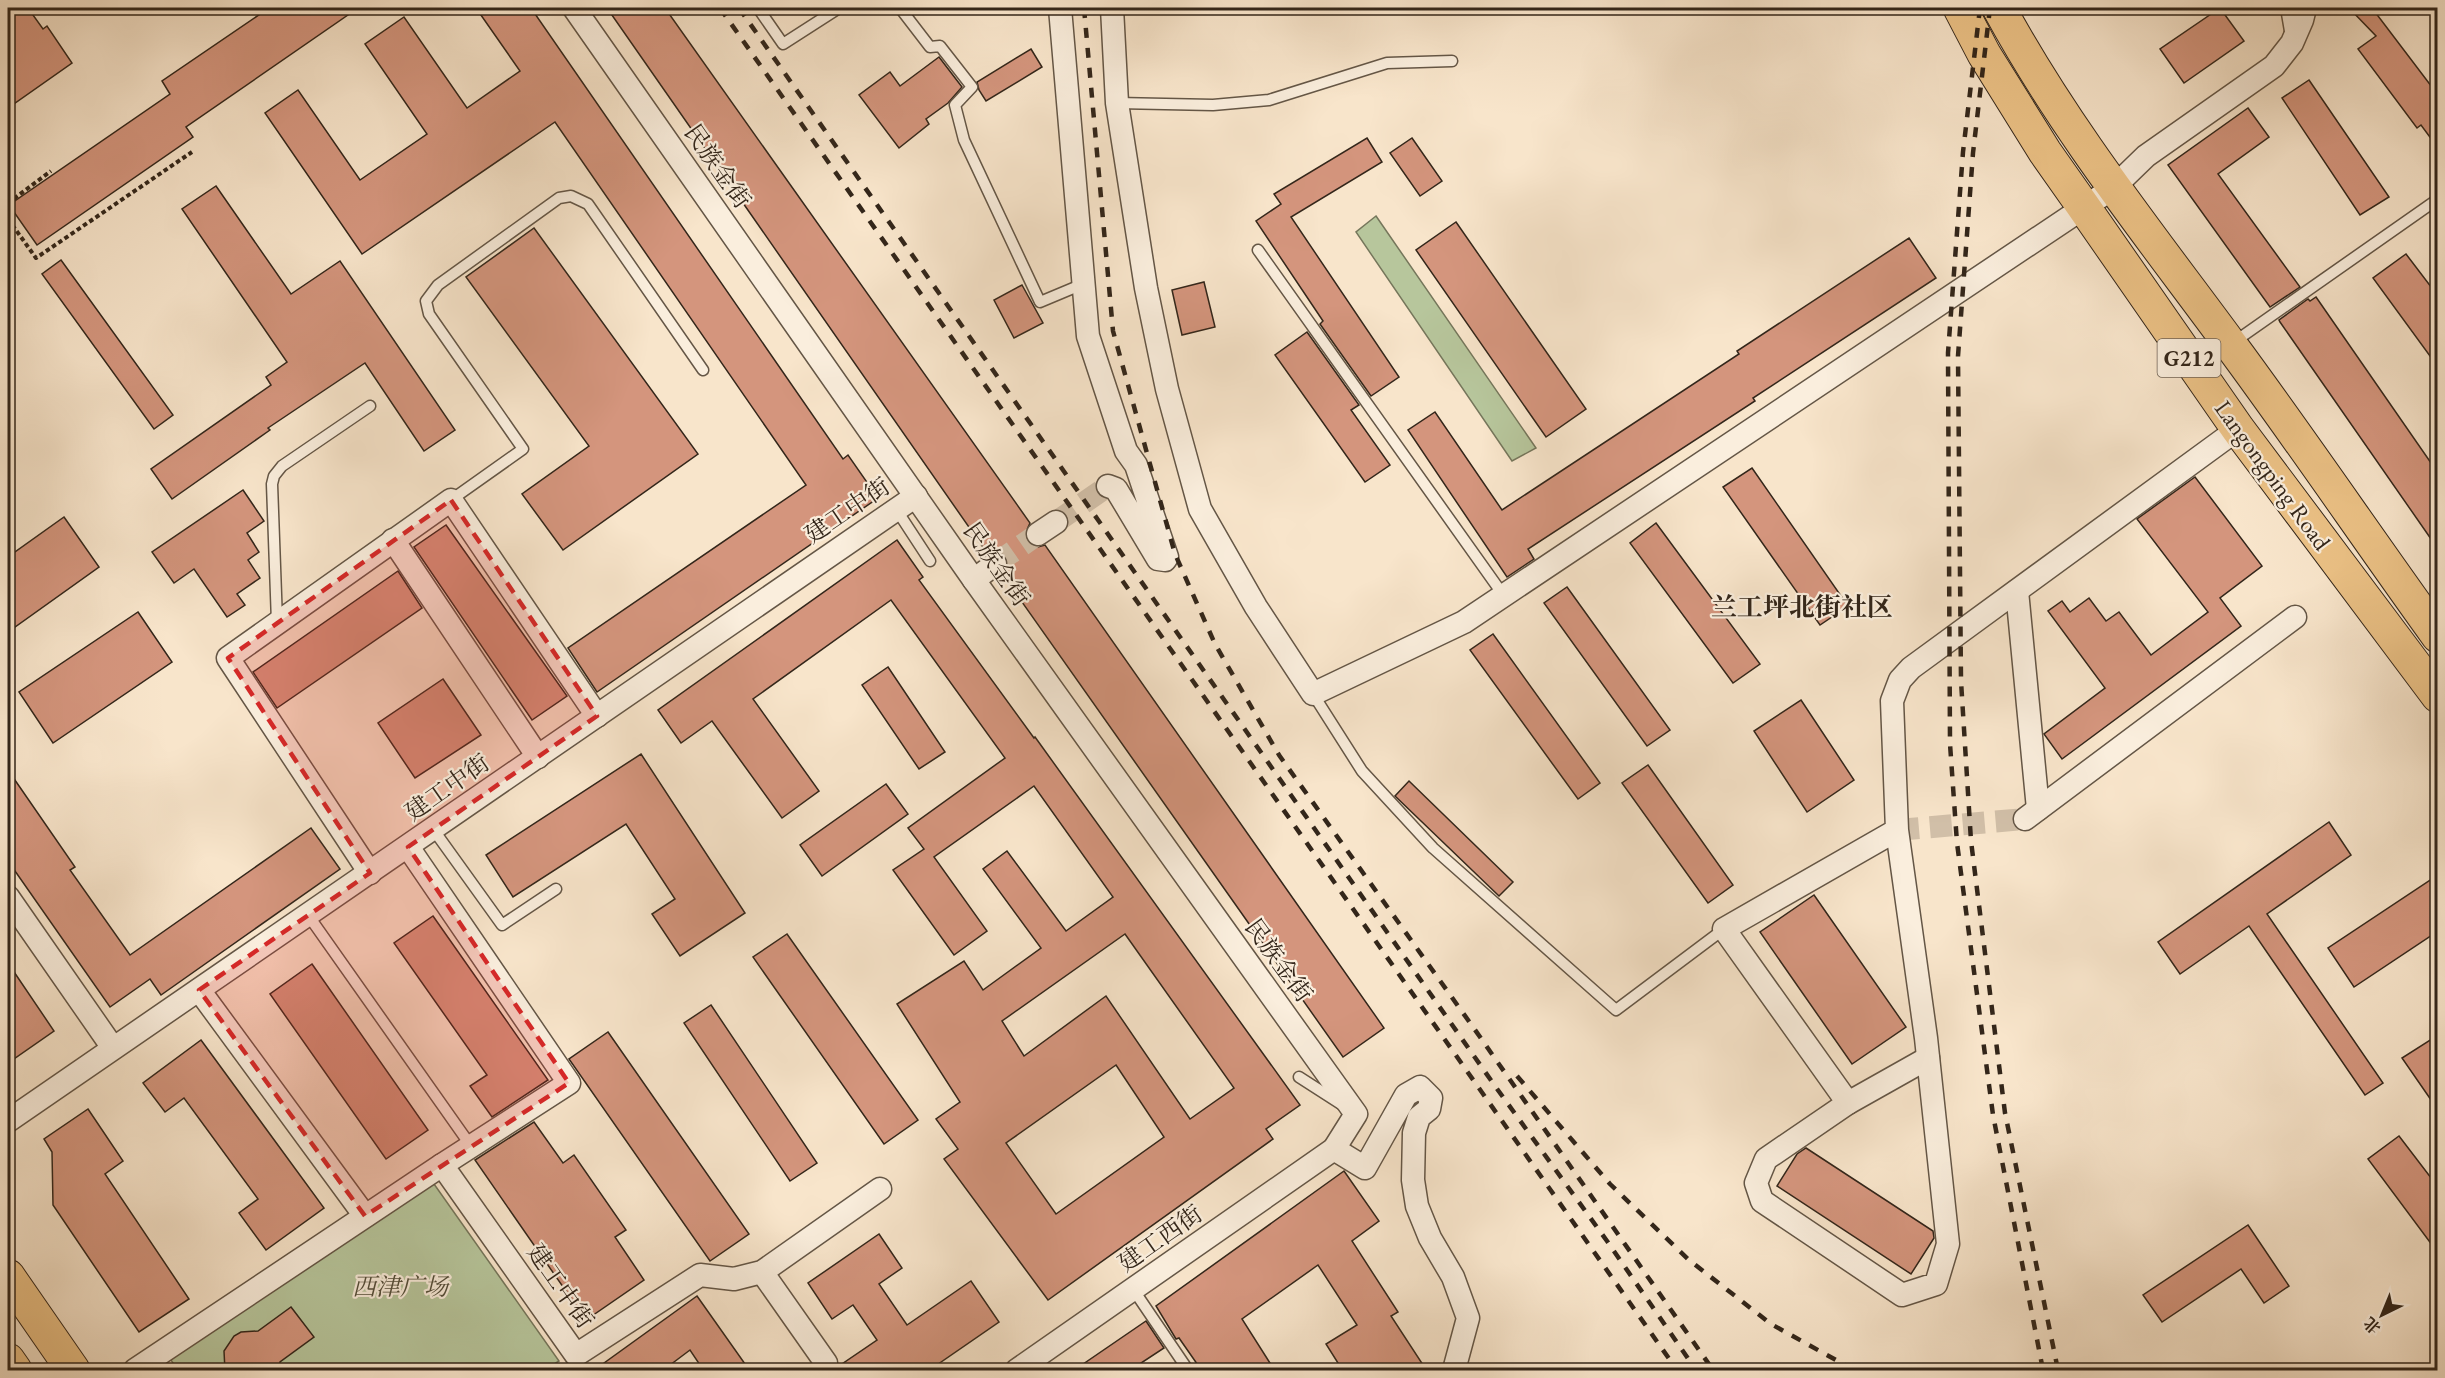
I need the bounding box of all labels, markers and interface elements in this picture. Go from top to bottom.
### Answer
street label: 民族金街 [678,118,758,214]
road number: G212 [2158,339,2220,377]
street label: Langongping Road [2208,394,2338,557]
street label: 建工中街 [799,470,895,550]
street label: 民族金街 [957,516,1037,612]
district label: 兰工坪北街社区 [1711,590,1893,624]
street label: 建工中街 [399,747,495,827]
street label: 民族金街 [1238,912,1320,1008]
street label: 建工西街 [1112,1198,1208,1278]
street label: 建工中街 [521,1238,601,1334]
park label: 西津广场 [352,1271,450,1302]
north arrow [2352,1285,2412,1345]
text: 北 [2359,1312,2385,1339]

